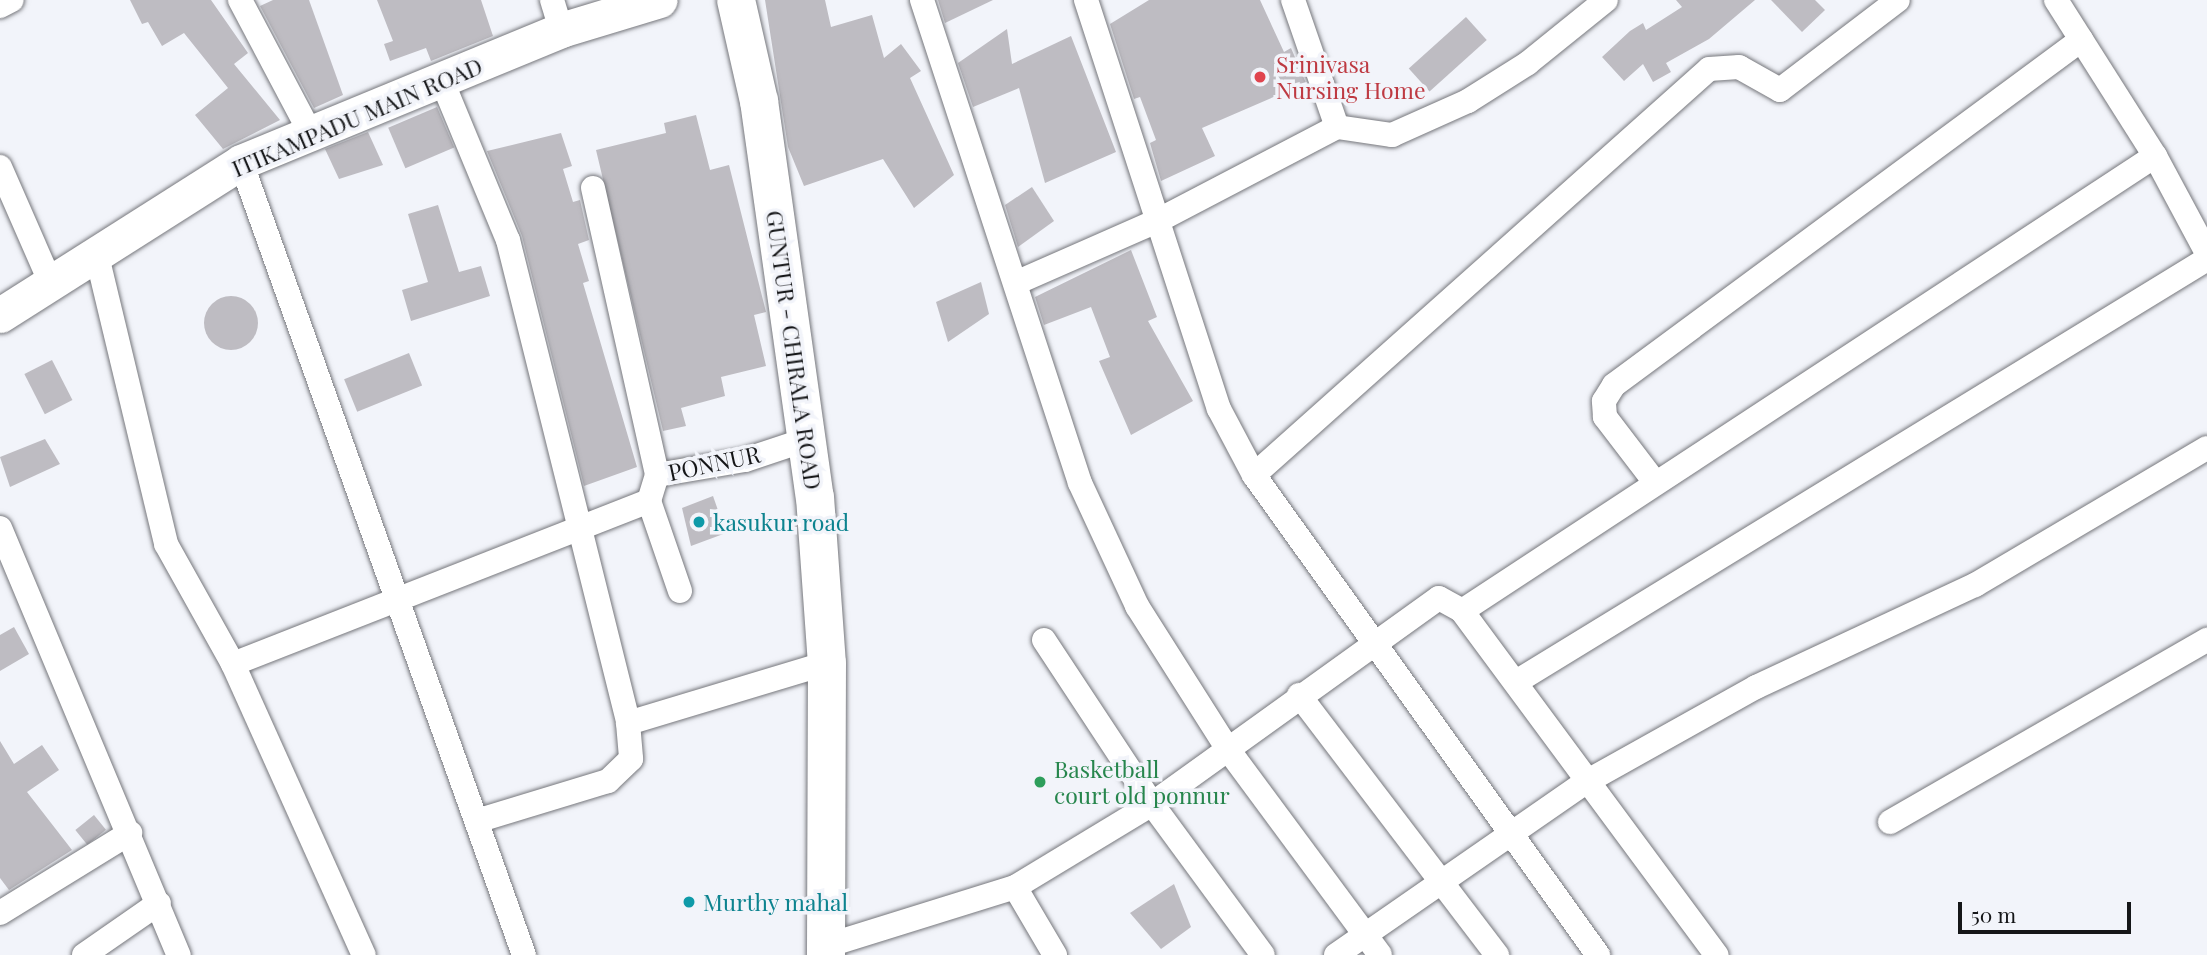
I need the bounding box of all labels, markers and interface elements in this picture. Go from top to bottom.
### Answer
place label: Srinivasa Nursing Home [1276,50,1426,104]
street label: ITIKAMPADU MAIN ROAD [228,52,486,182]
marker: Srinivasa Nursing Home [1250,67,1270,87]
street label: GUNTUR - CHIRALA ROAD [761,209,827,491]
street label: PONNUR [665,440,763,486]
place label: kasukur road [713,508,850,536]
marker: kasukur road [691,514,707,530]
place label: Basketball court old ponnur [1054,755,1230,809]
marker: Basketball court old ponnur [1032,774,1048,790]
place label: Murthy mahal [703,888,849,916]
scale bar [1962,888,2135,932]
marker: Murthy mahal [681,894,697,910]
text: 50 m [1971,900,2016,928]

